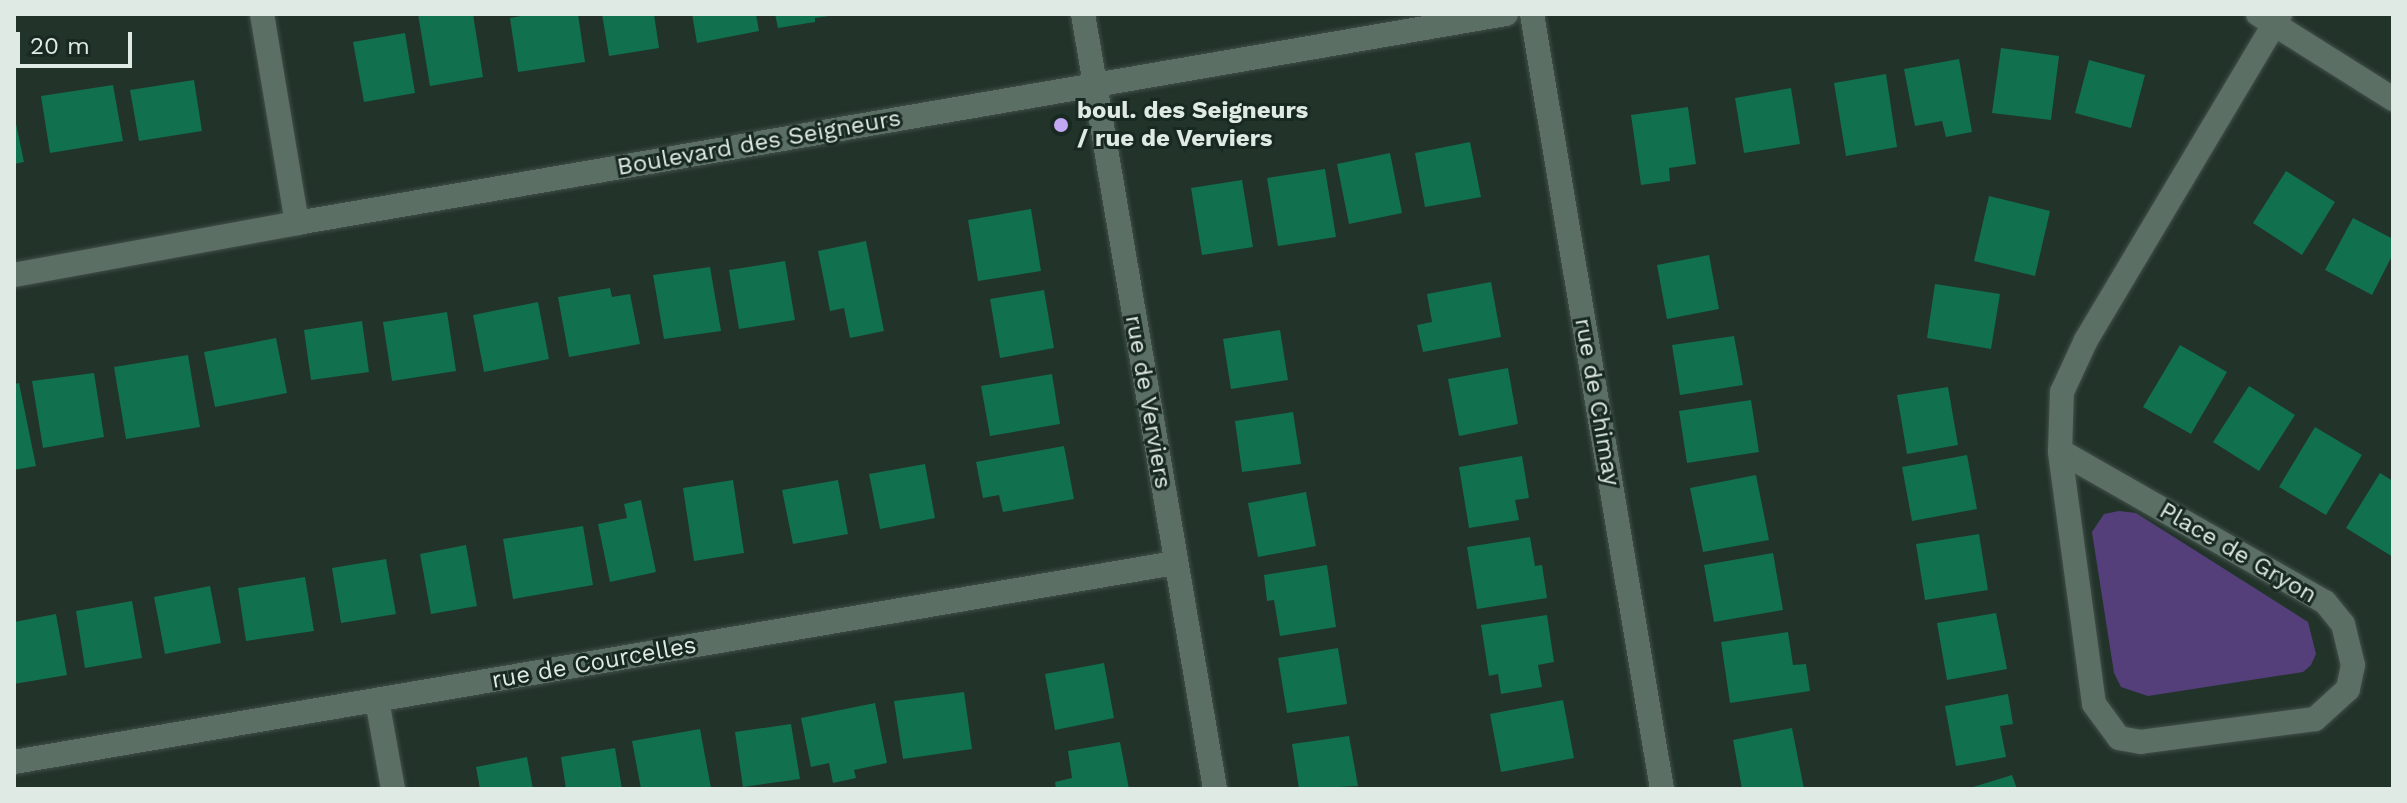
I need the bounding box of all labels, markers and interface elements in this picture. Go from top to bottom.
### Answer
scale bar [20,16,136,66]
text: 20 m [30,32,90,60]
place label: boul. des Seigneurs / rue de Verviers [1077,97,1308,153]
street label: Boulevard des Seigneurs [615,104,903,182]
marker: boul. des Seigneurs / rue de Verviers [1052,116,1070,134]
street label: rue de Verviers [1118,313,1178,491]
street label: rue de Chimay [1568,316,1626,488]
street label: Place de Gryon [2154,496,2322,610]
street label: rue de Courcelles [489,631,699,695]

